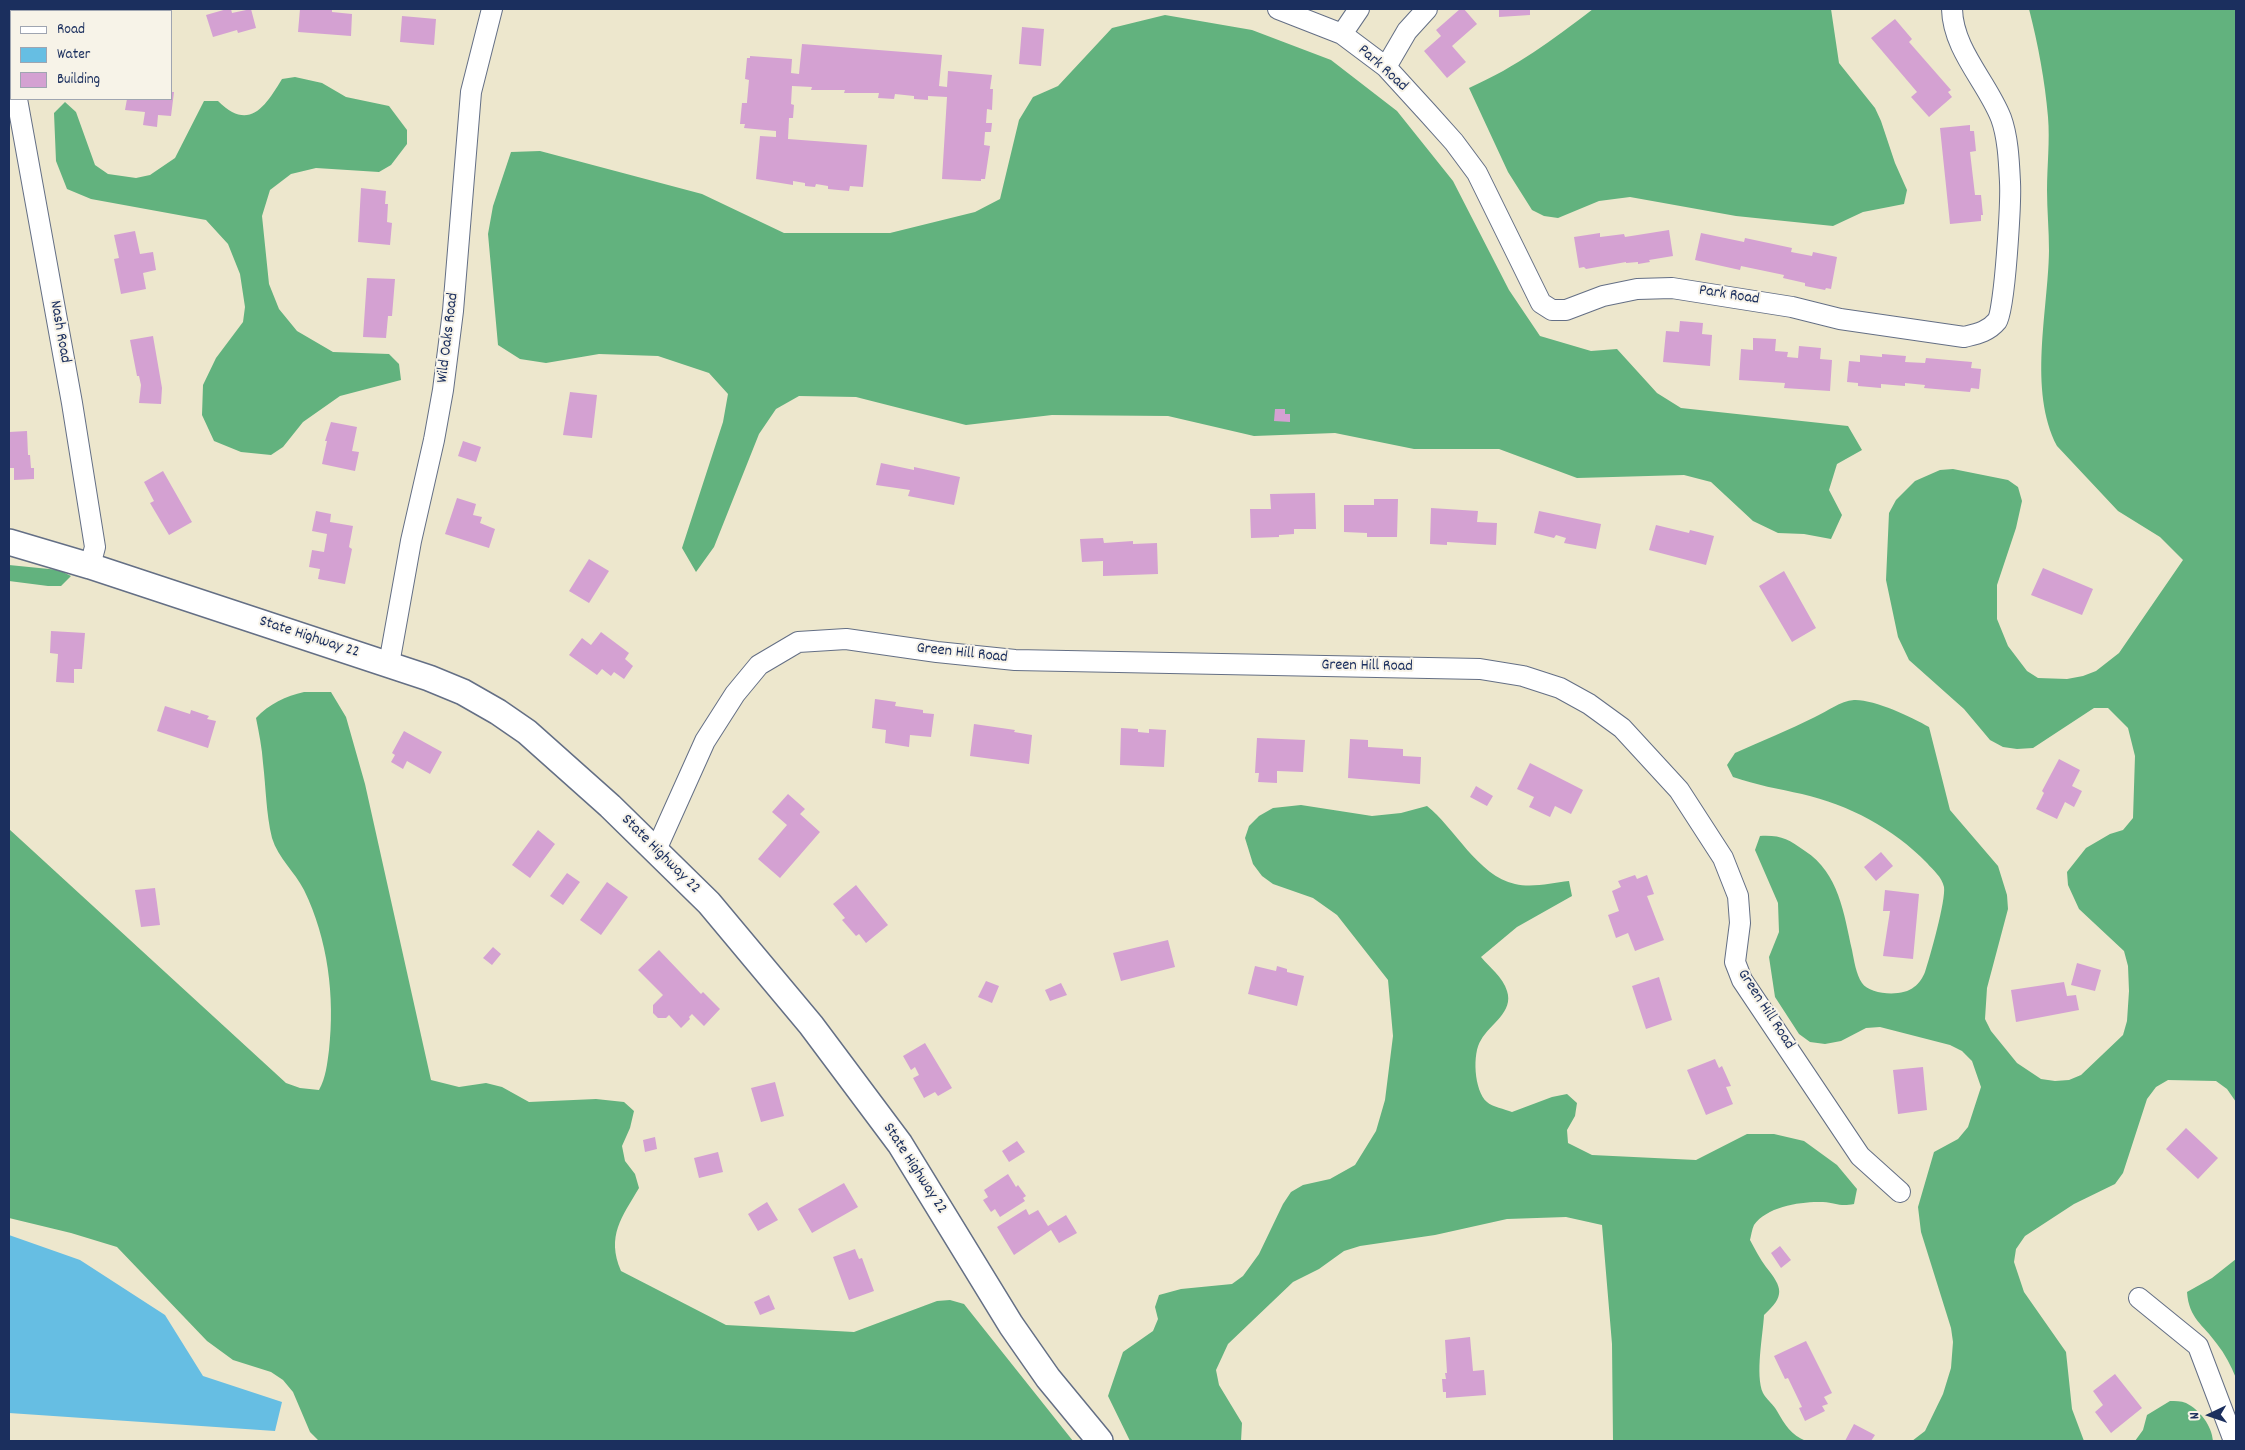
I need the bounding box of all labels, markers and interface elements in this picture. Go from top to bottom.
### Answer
legend [10,10,172,100]
text: Road [57,19,85,41]
street label: Park Road [1353,42,1411,96]
text: Water [57,44,90,66]
text: Building [57,69,100,91]
street label: Park Road [1697,282,1761,310]
street label: Wild Oaks Road [434,292,464,384]
street label: Nash Road [44,299,74,365]
street label: State Highway 22 [256,613,362,663]
street label: Green Hill Road [916,640,1008,668]
street label: Green Hill Road [1321,657,1413,677]
street label: State Highway 22 [616,811,704,899]
street label: Green Hill Road [1732,966,1798,1054]
street label: State Highway 22 [878,1120,950,1218]
north arrow [2185,1390,2235,1440]
text: N [2185,1412,2205,1420]

